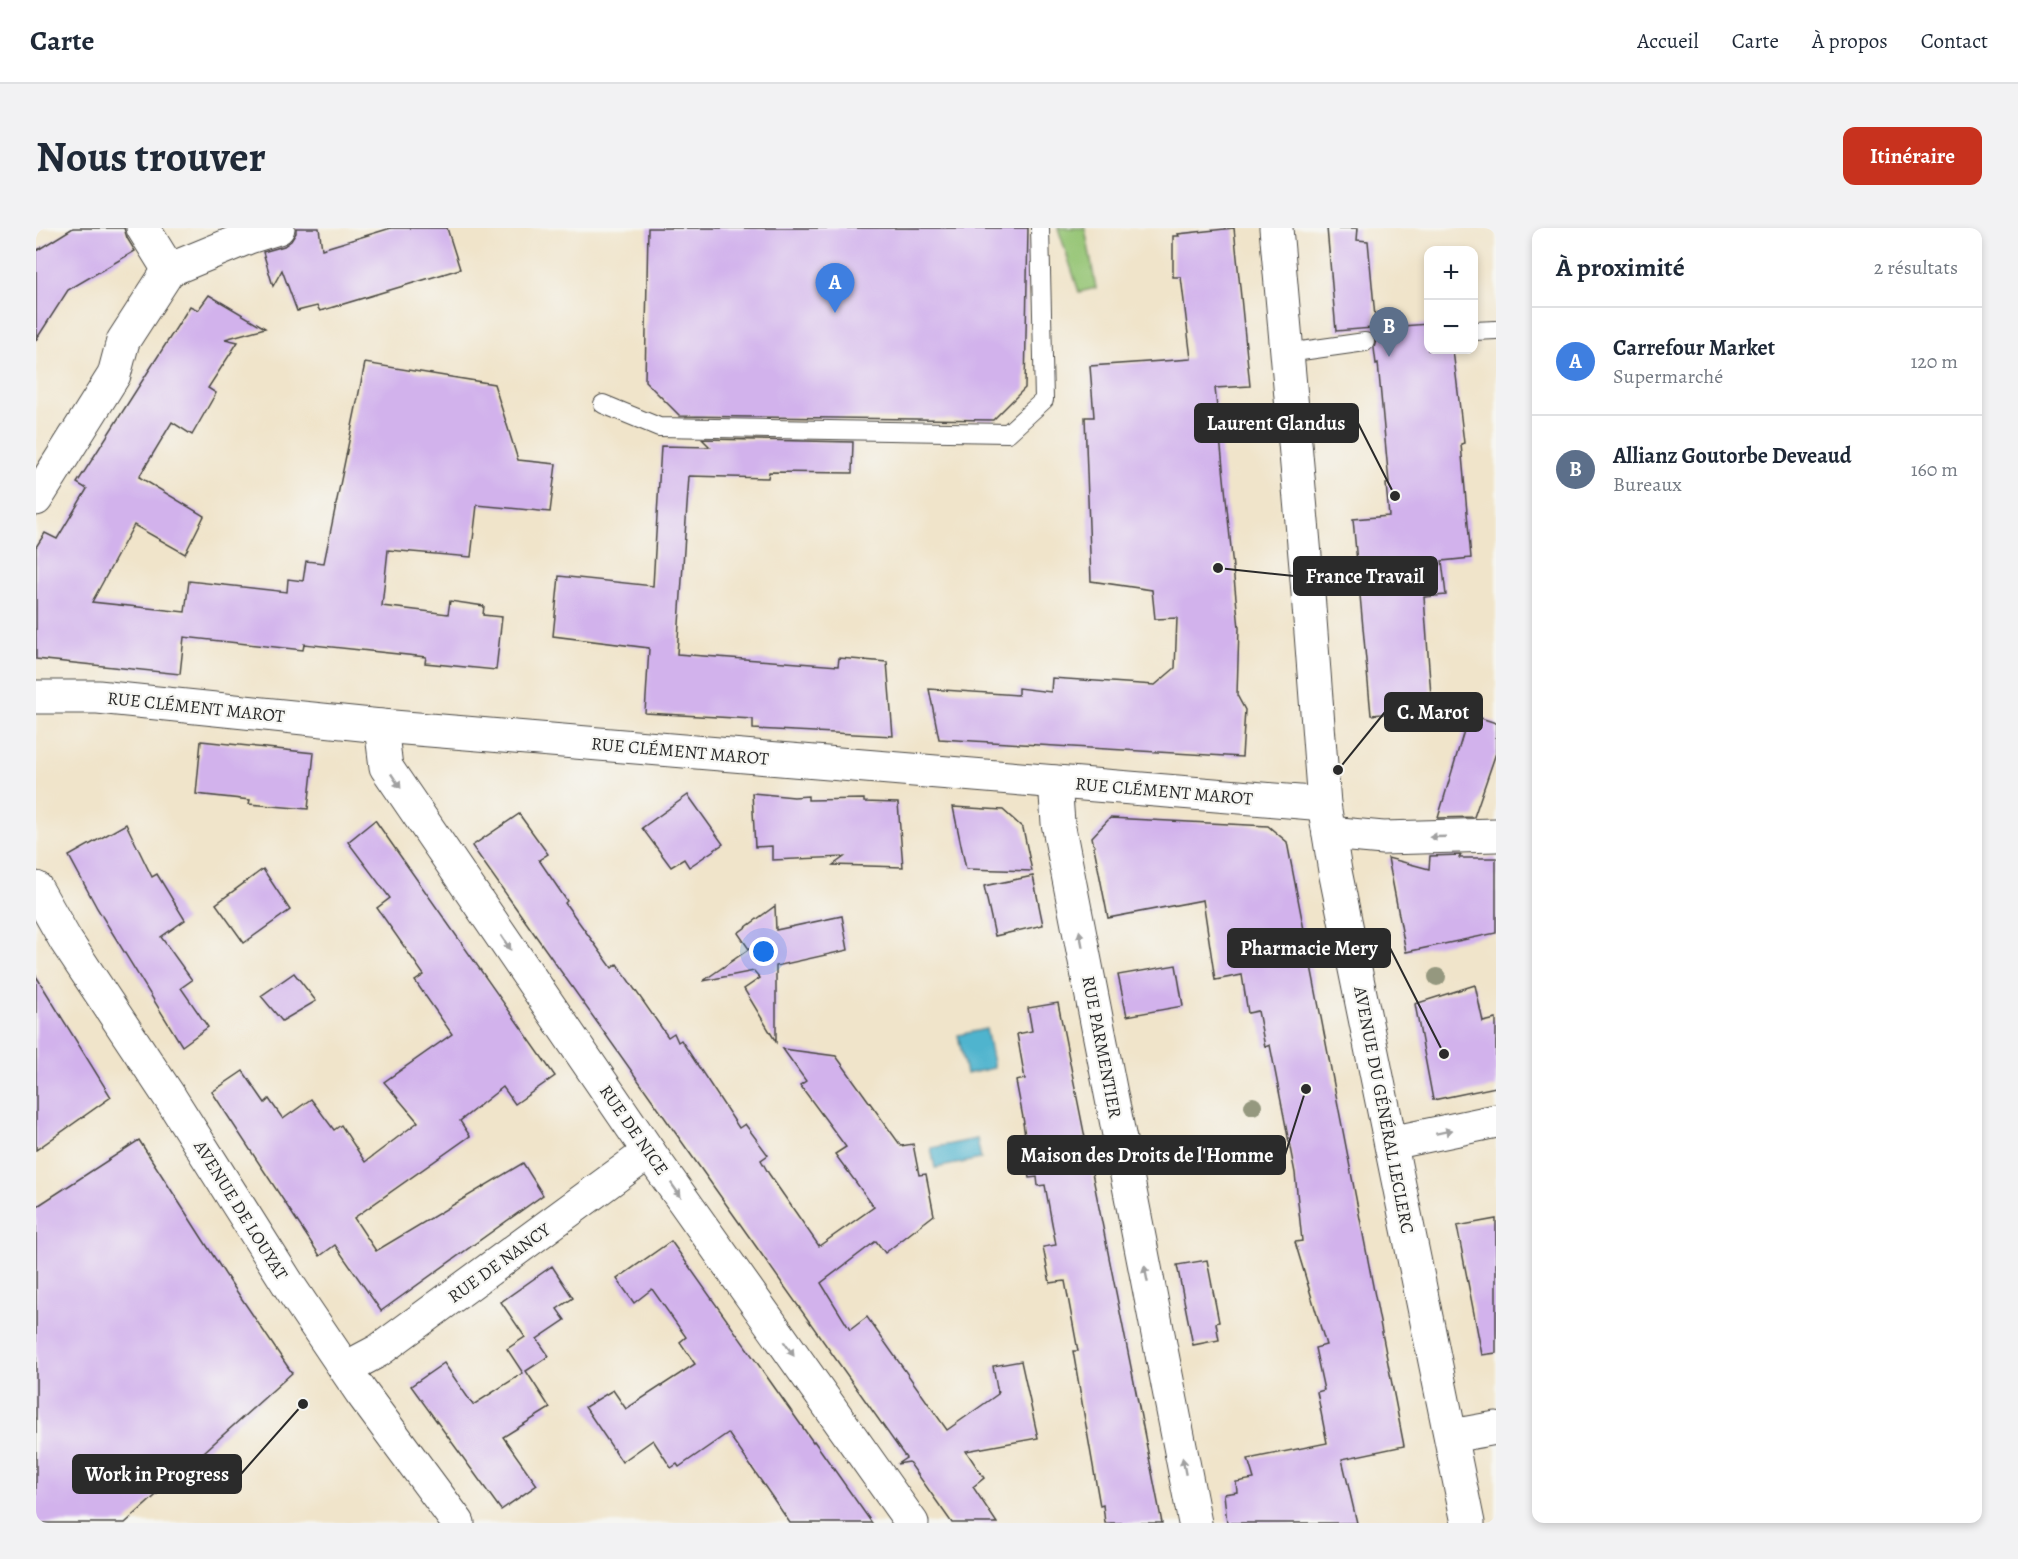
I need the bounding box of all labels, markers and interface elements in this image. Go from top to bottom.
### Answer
text: Carte [30,22,95,60]
text: Accueil [1637,27,1699,55]
text: Carte [1732,27,1779,55]
text: À propos [1812,27,1888,55]
text: Contact [1921,27,1988,55]
button: Itinéraire [1843,127,1982,185]
text: Nous trouver [36,128,266,185]
map controls [1424,246,1478,354]
button: + [1424,246,1478,300]
text: À proximité [1556,250,1685,285]
text: 2 résultats [1874,254,1958,281]
pin: A [816,264,854,313]
button: − [1424,300,1478,354]
pin: B [1370,308,1408,357]
text: Carrefour Market [1613,333,1775,363]
text: A [1569,348,1582,375]
text: 120 m [1910,348,1958,375]
text: Supermarché [1613,363,1723,390]
callout: Laurent Glandus [1195,404,1358,442]
text: Laurent Glandus [1207,410,1345,437]
text: Allianz Goutorbe Deveaud [1613,441,1852,471]
text: B [1569,456,1582,483]
text: 160 m [1911,456,1958,483]
text: Bureaux [1613,471,1682,498]
callout: France Travail [1294,557,1437,595]
text: France Travail [1306,563,1425,590]
street label: RUE CLÉMENT MAROT [106,686,286,728]
callout: C. Marot [1385,693,1482,731]
text: C. Marot [1397,699,1469,726]
street label: RUE CLÉMENT MAROT [590,731,770,771]
street label: RUE CLÉMENT MAROT [1074,771,1254,811]
one-way arrow [390,773,402,789]
one-way arrow [1428,832,1447,841]
one-way arrow [1076,929,1085,948]
callout: Pharmacie Mery [1228,929,1390,967]
one-way arrow [500,934,512,950]
text: Pharmacie Mery [1240,935,1378,962]
your location [749,937,778,966]
street label: RUE PARMENTIER [1076,974,1128,1120]
street label: AVENUE DU GÉNÉRAL LECLERC [1348,983,1420,1236]
street label: RUE DE NICE [594,1080,674,1180]
one-way arrow [1434,1127,1453,1136]
street label: AVENUE DE LOUYAT [188,1135,294,1284]
callout: Maison des Droits de l'Homme [1008,1136,1285,1174]
text: Maison des Droits de l'Homme [1020,1142,1274,1169]
one-way arrow [670,1181,682,1197]
street label: RUE DE NANCY [443,1217,556,1308]
one-way arrow [1141,1264,1150,1283]
one-way arrow [783,1341,794,1357]
callout: Work in Progress [73,1455,241,1493]
one-way arrow [1179,1456,1188,1475]
text: Work in Progress [84,1461,229,1488]

